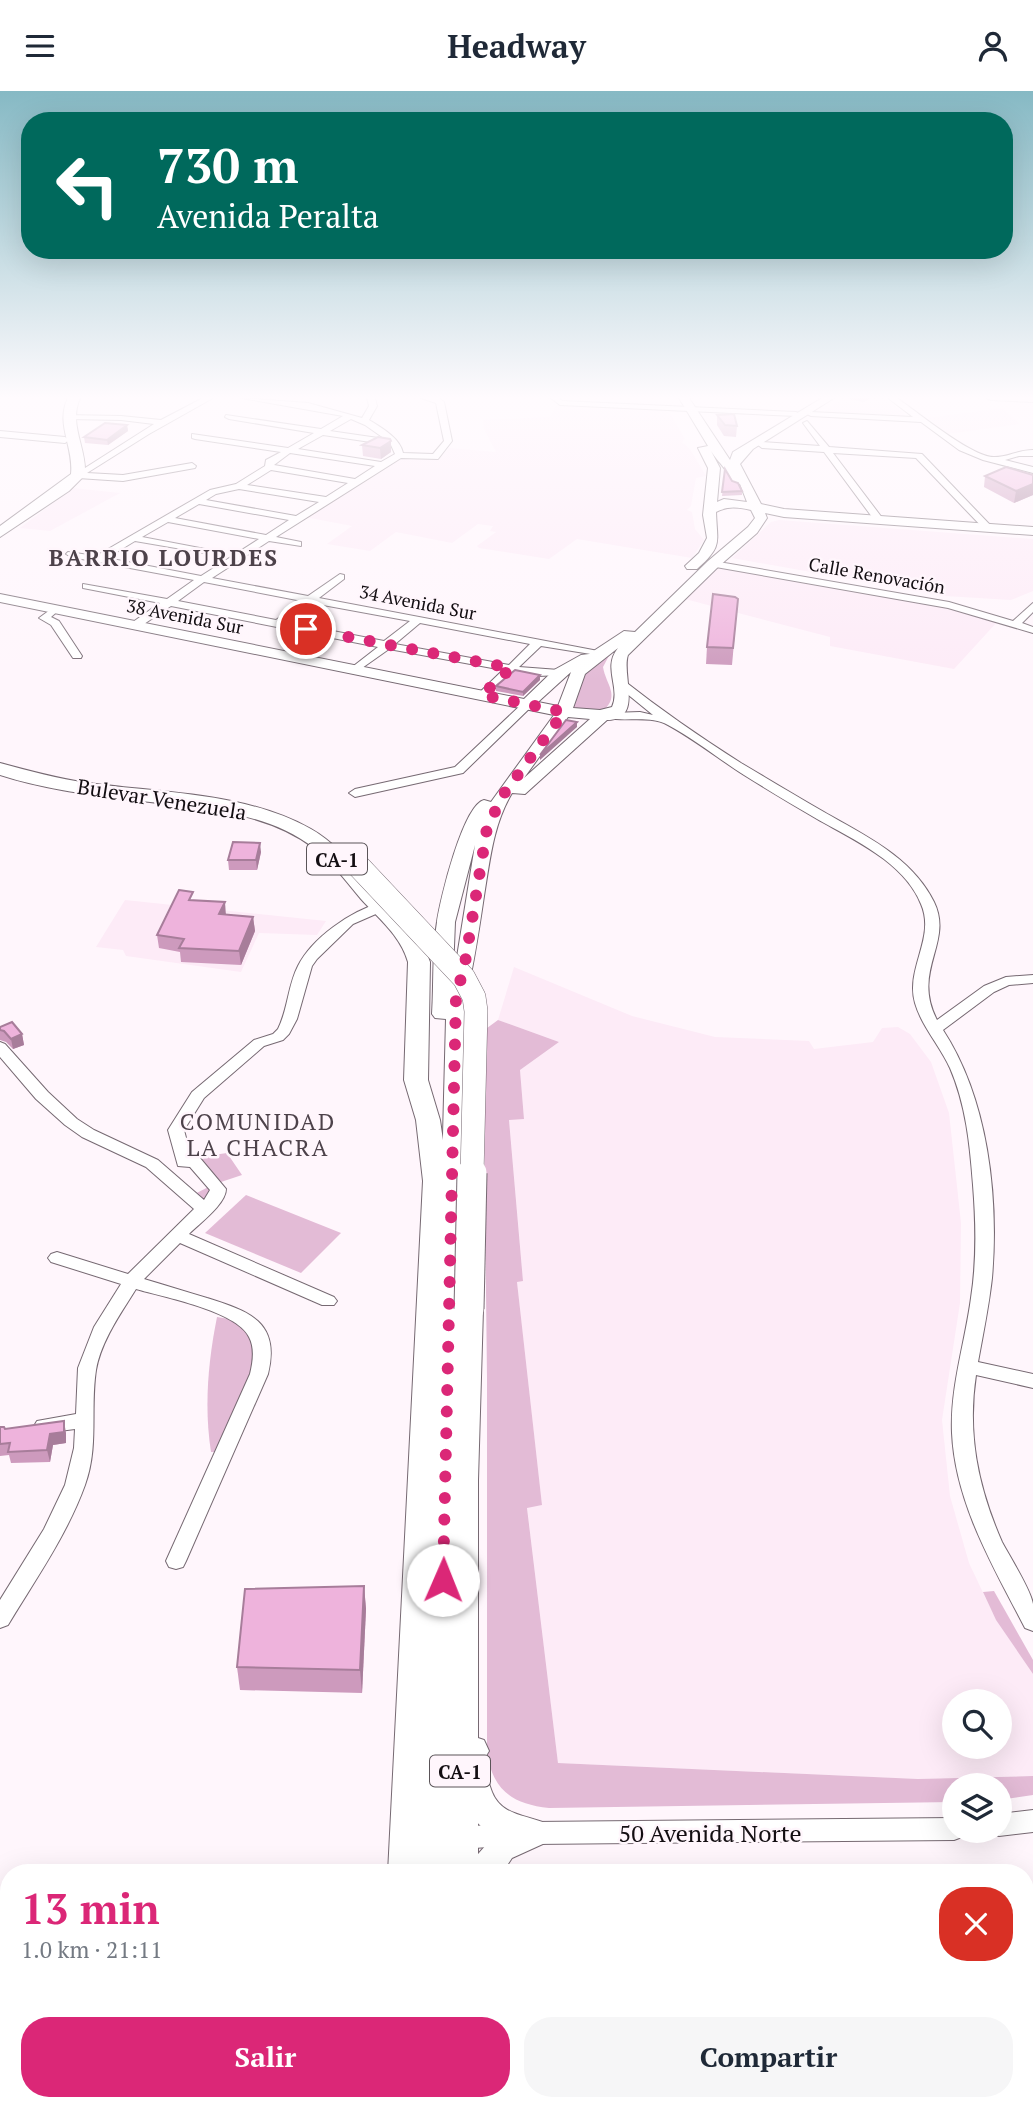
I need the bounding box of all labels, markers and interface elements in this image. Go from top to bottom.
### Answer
text: Headway [447,25,586,67]
icon: menu [21,27,59,65]
icon: person [974,27,1012,65]
text: 730 m [157,132,299,197]
icon: left [42,140,133,231]
text: Avenida Peralta [157,195,379,237]
district label: BARRIO LOURDES [49,542,279,573]
street label: Calle Renovación [807,551,947,599]
street label: 34 Avenida Sur [358,579,479,625]
street label: 38 Avenida Sur [125,593,246,639]
pin [276,599,336,659]
icon: arrive [287,610,325,648]
street label: Bulevar Venezuela [75,772,249,826]
road number: CA-1 [307,843,367,874]
district label: COMUNIDAD LA CHACRA [180,1106,336,1163]
position arrow [406,1543,480,1617]
map controls [942,1689,1012,1843]
button: search [942,1689,1012,1759]
road number: CA-1 [430,1755,490,1787]
button: layers [942,1773,1012,1843]
street label: 50 Avenida Norte [618,1817,802,1849]
text: 13 min [21,1880,160,1936]
button: close [939,1887,1013,1961]
text: 1.0 km · 21:11 [21,1934,163,1965]
button: Salir [21,2017,510,2097]
button: Compartir [524,2017,1013,2097]

